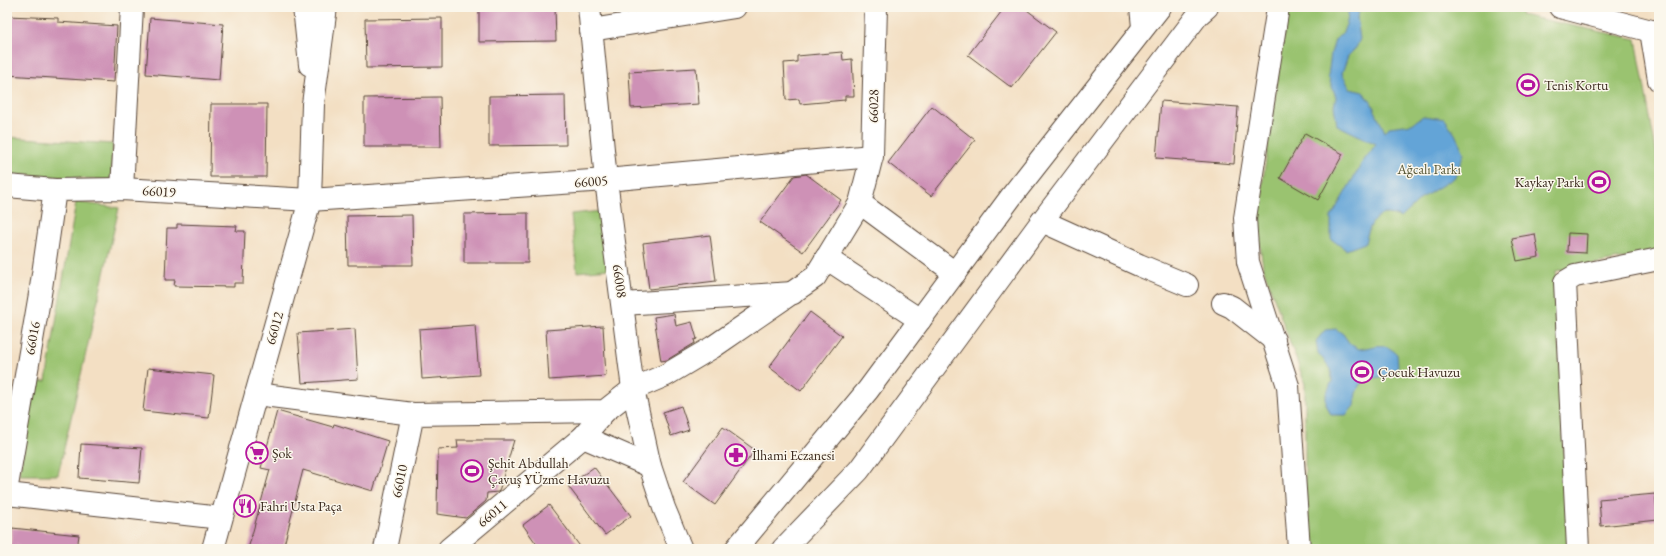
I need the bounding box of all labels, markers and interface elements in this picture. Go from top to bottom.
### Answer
sports icon: Tenis Kortu [1515,72,1541,98]
place label: Tenis Kortu [1544,76,1609,94]
street label: 66028 [864,89,882,123]
park label: Ağcalı Parkı [1396,160,1461,178]
sports icon: Kaykay Parkı [1586,169,1612,195]
street label: 66005 [574,171,608,191]
place label: Kaykay Parkı [1515,173,1585,191]
street label: 66019 [142,181,177,201]
street label: 66008 [609,263,631,299]
street label: 66012 [261,309,287,347]
street label: 66016 [20,320,44,356]
sports icon: Çocuk Havuzu [1349,359,1375,385]
place label: Çocuk Havuzu [1378,363,1461,381]
supermarket icon: Şok [244,440,270,466]
pharmacy icon: İlhami Eczanesi [723,442,749,468]
place label: Şok [272,444,292,462]
place label: İlhami Eczanesi [752,446,835,464]
place label: Şehit Abdullah Çavuş YÜzme Havuzu [488,454,610,488]
sports icon: Şehit Abdullah Çavuş YÜzme Havuzu [459,458,485,484]
street label: 66010 [387,462,411,499]
restaurant icon: Fahri Usta Paça [232,493,258,519]
street label: 66011 [473,495,511,531]
place label: Fahri Usta Paça [260,497,342,515]

